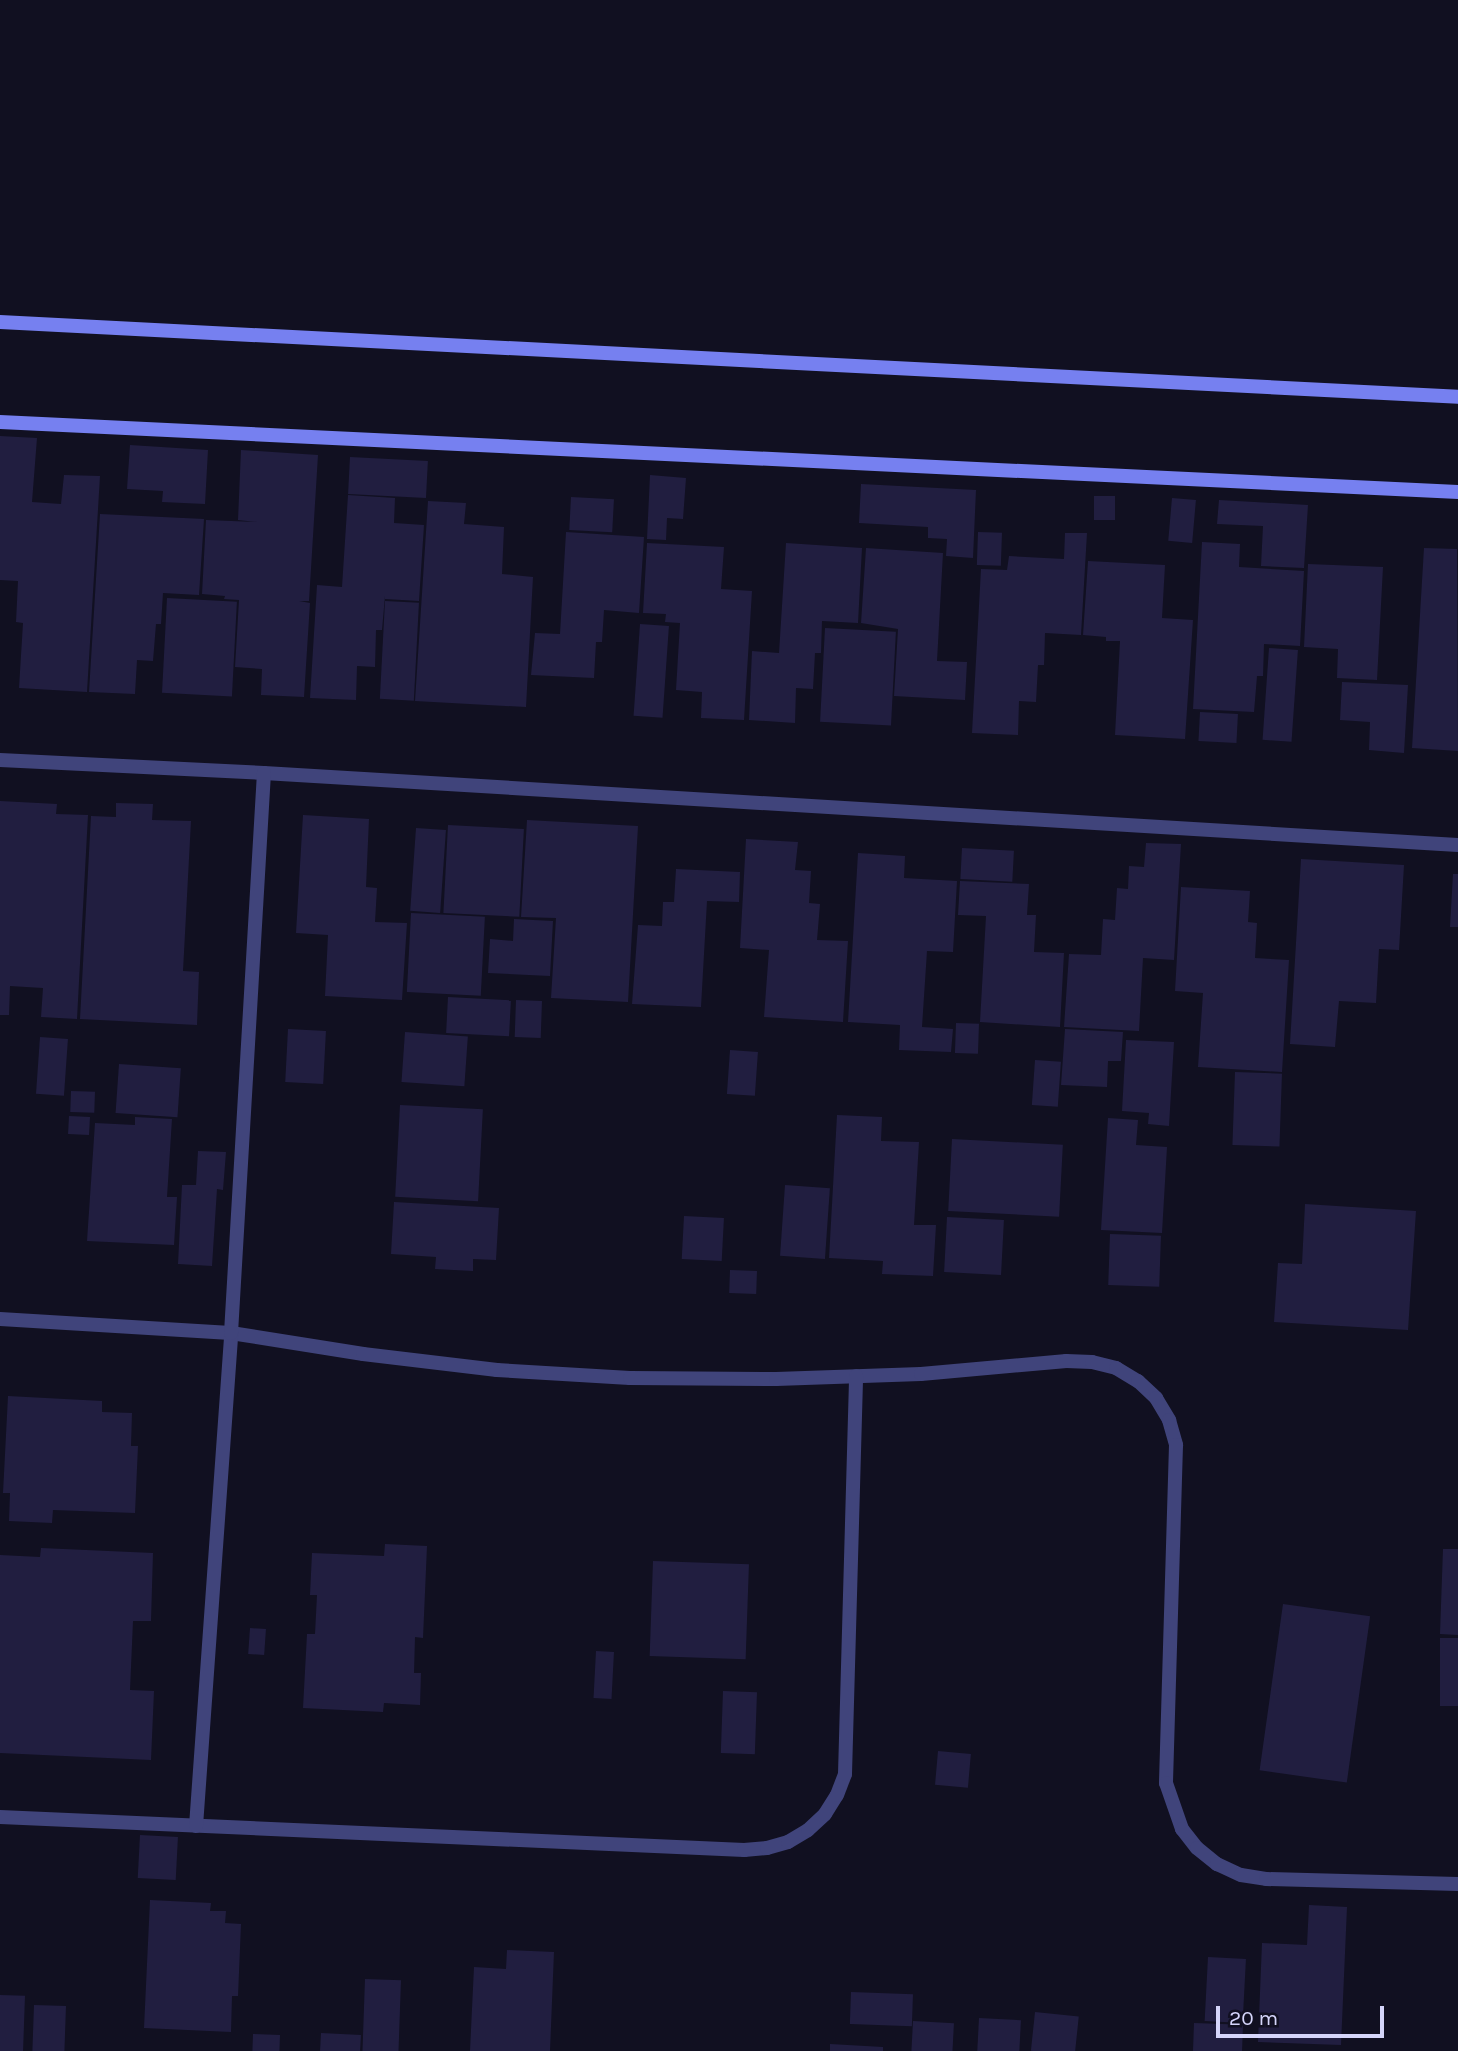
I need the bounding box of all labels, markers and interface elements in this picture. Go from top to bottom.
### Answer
scale bar [1220,1992,1388,2036]
text: 20 m [1229,2006,1278,2030]

